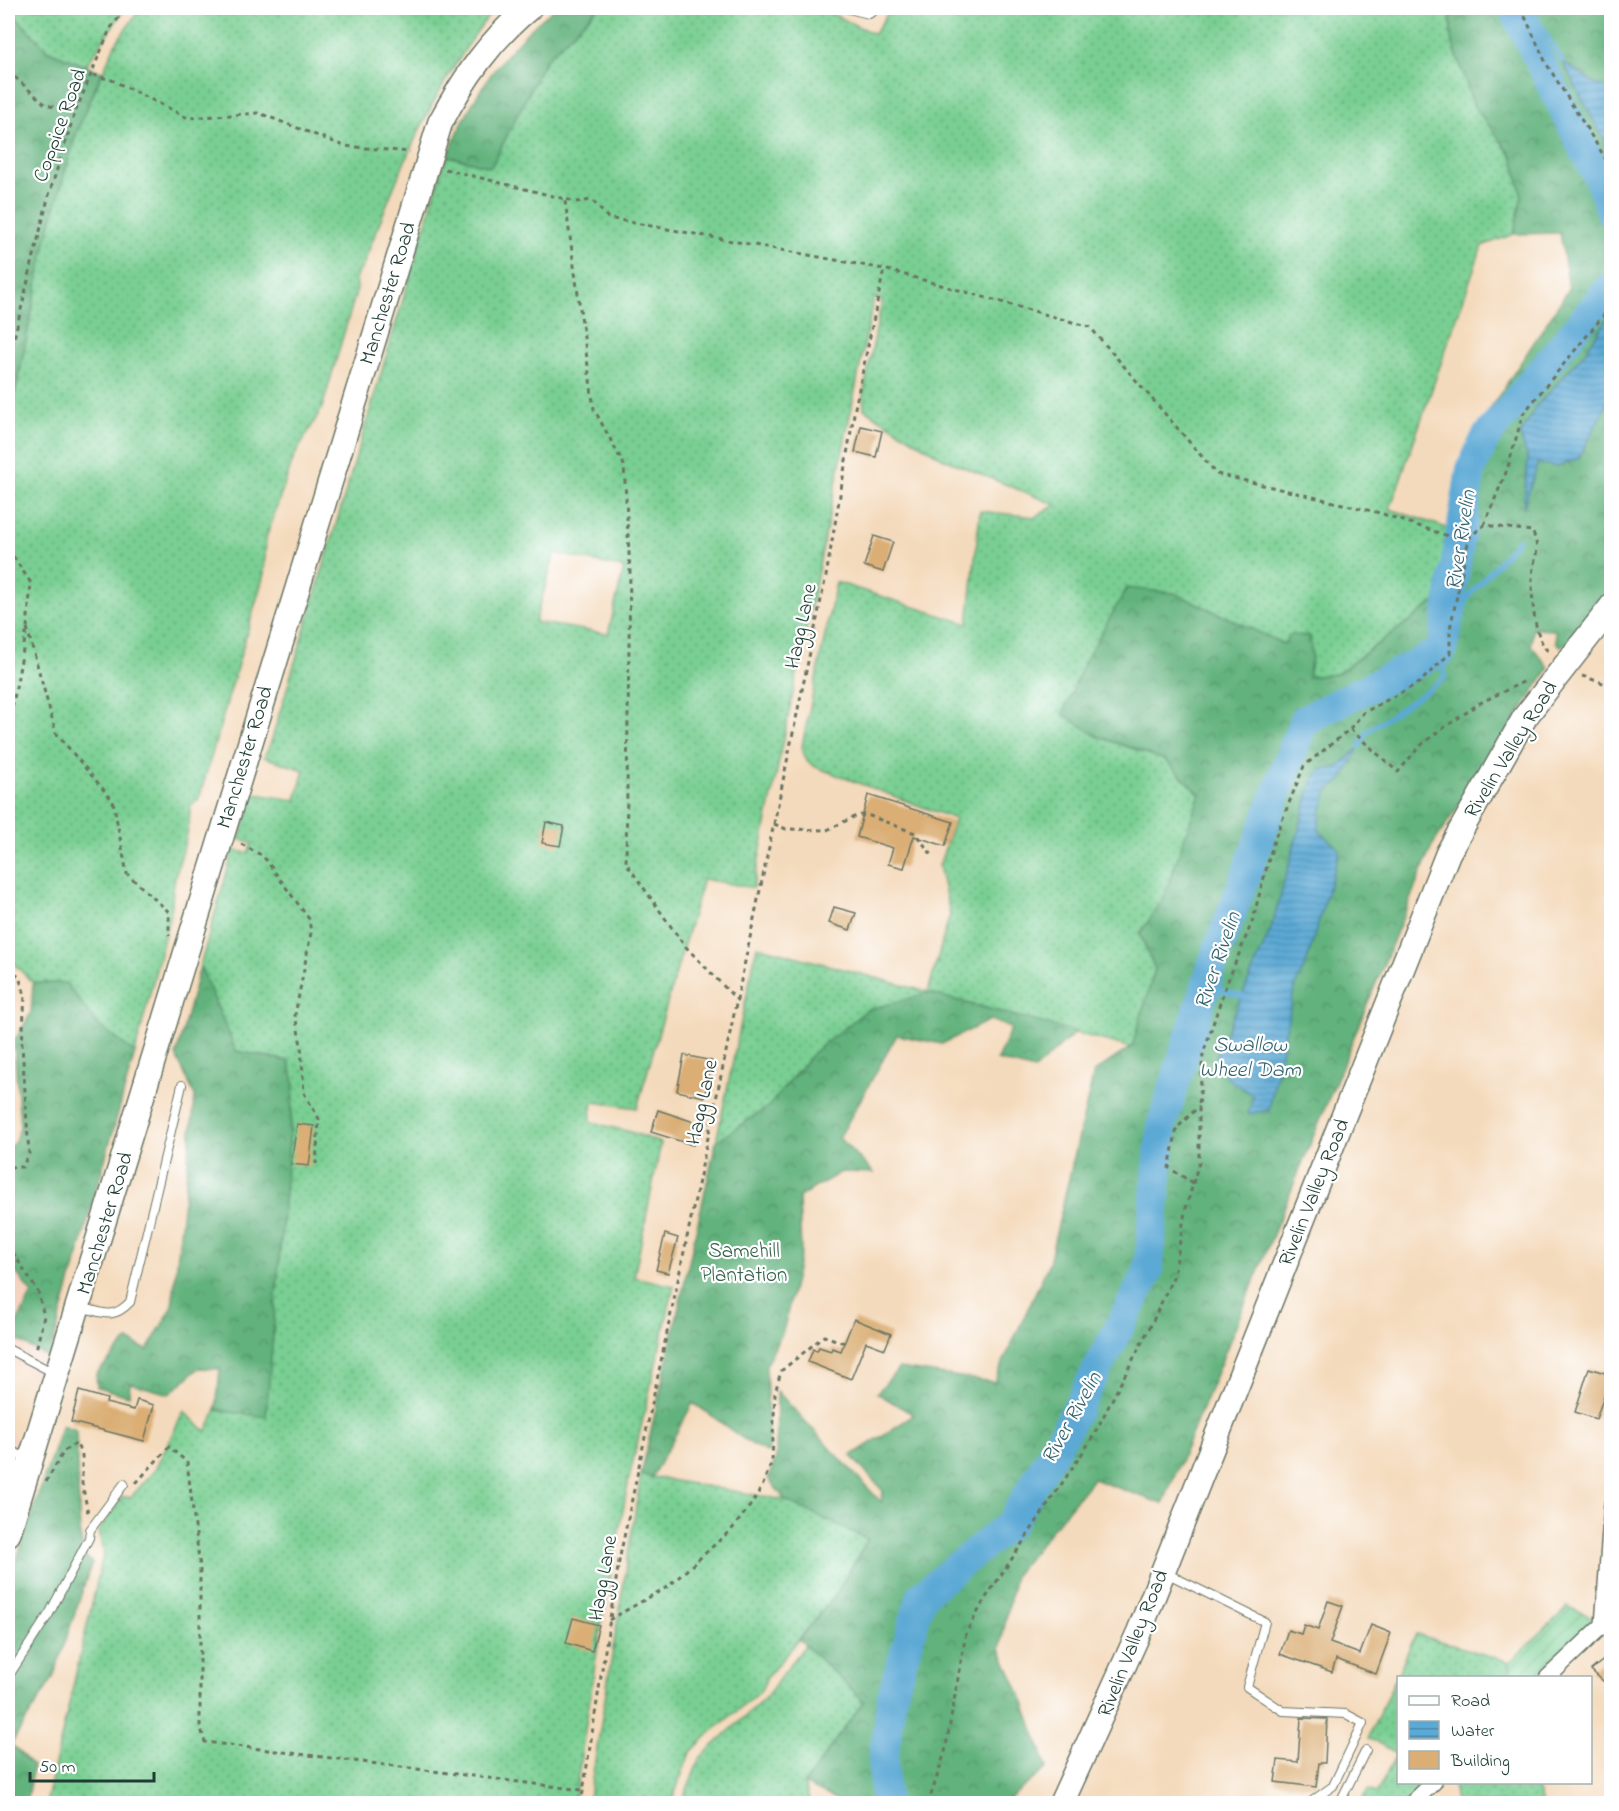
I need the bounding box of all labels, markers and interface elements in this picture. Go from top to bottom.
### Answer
street label: Coppice Road [26,65,95,187]
street label: Manchester Road [353,218,425,369]
water label: River Rivelin [1438,487,1486,593]
street label: Hagg Lane [778,580,828,672]
street label: Rivelin Valley Road [1457,675,1568,826]
street label: Manchester Road [210,682,282,833]
water label: River Rivelin [1187,907,1251,1014]
water label: Swallow Wheel Dam [1199,1030,1302,1087]
street label: Hagg Lane [679,1056,729,1148]
street label: Rivelin Valley Road [1272,1114,1360,1272]
street label: Manchester Road [70,1148,142,1299]
park label: Samehill Plantation [701,1237,787,1291]
water label: River Rivelin [1034,1365,1112,1470]
street label: Hagg Lane [582,1533,628,1624]
street label: Rivelin Valley Road [1091,1565,1179,1723]
legend [1397,1676,1592,1784]
text: Road [1451,1689,1490,1715]
text: Water [1451,1719,1495,1745]
scale bar [30,1745,154,1783]
text: Building [1450,1749,1510,1776]
text: 50 m [39,1755,76,1781]

